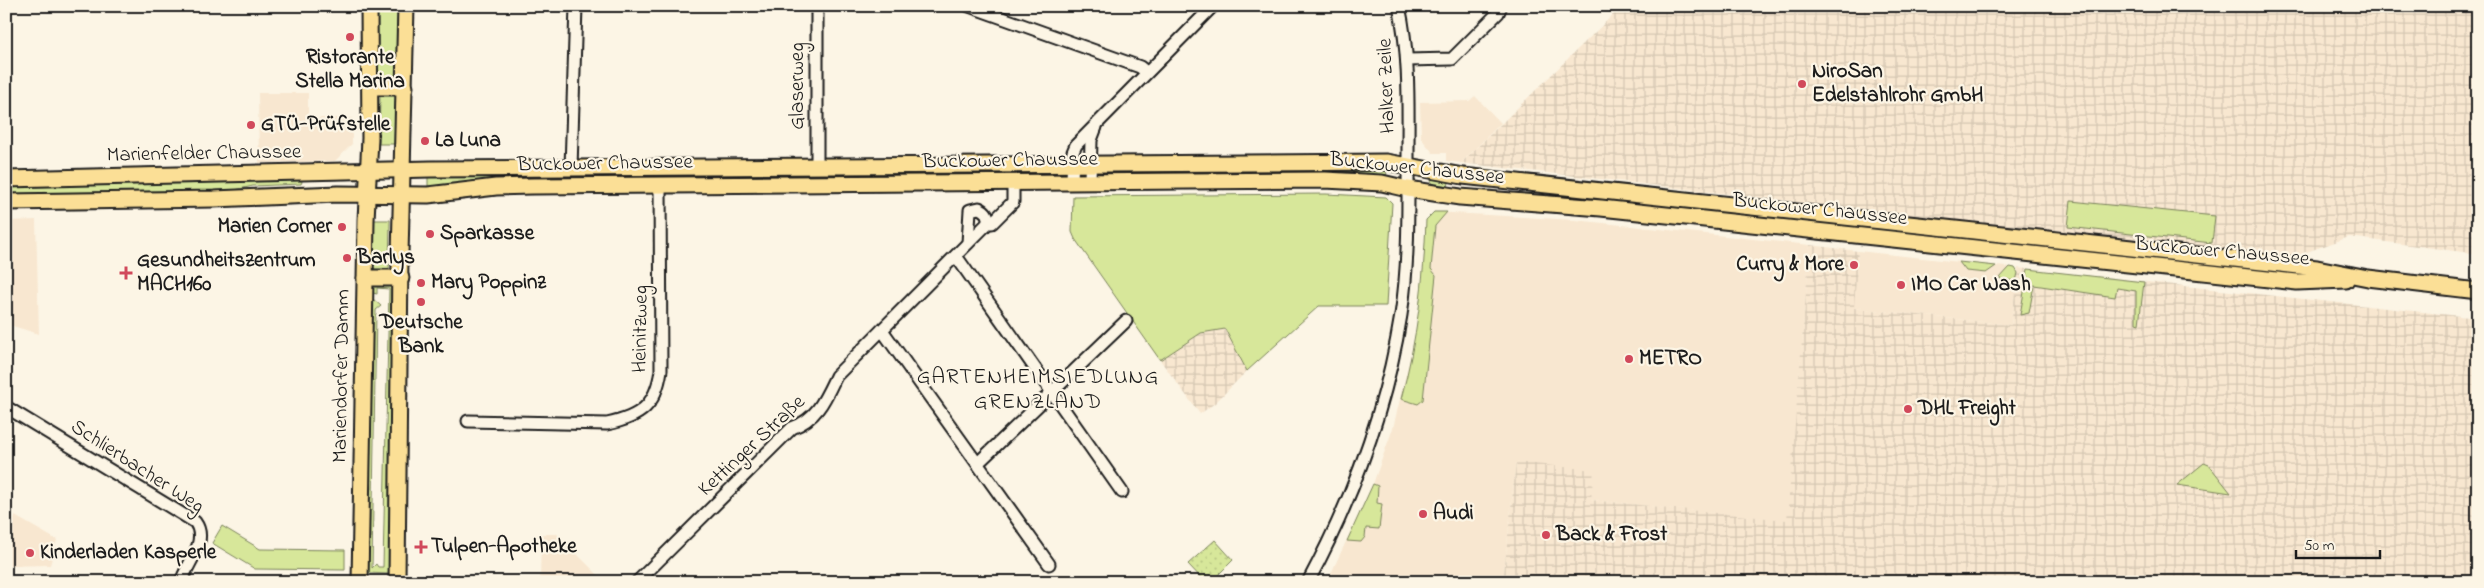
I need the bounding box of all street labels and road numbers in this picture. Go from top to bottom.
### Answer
street label: Halker Zeile [1370,37,1404,134]
street label: Glaserweg [783,42,815,130]
street label: Marienfelder Chaussee [106,137,302,171]
street label: Buckower Chaussee [921,144,1099,178]
street label: Buckower Chaussee [1327,145,1506,193]
street label: Buckower Chaussee [516,147,694,181]
street label: Buckower Chaussee [1730,186,1909,234]
street label: Buckower Chaussee [2132,229,2311,275]
street label: Heinitzweg [625,285,659,373]
street label: Mariendorfer Damm [325,289,359,463]
street label: Kettinger Straße [692,388,814,505]
street label: Schlierbacher Weg [63,412,210,523]

